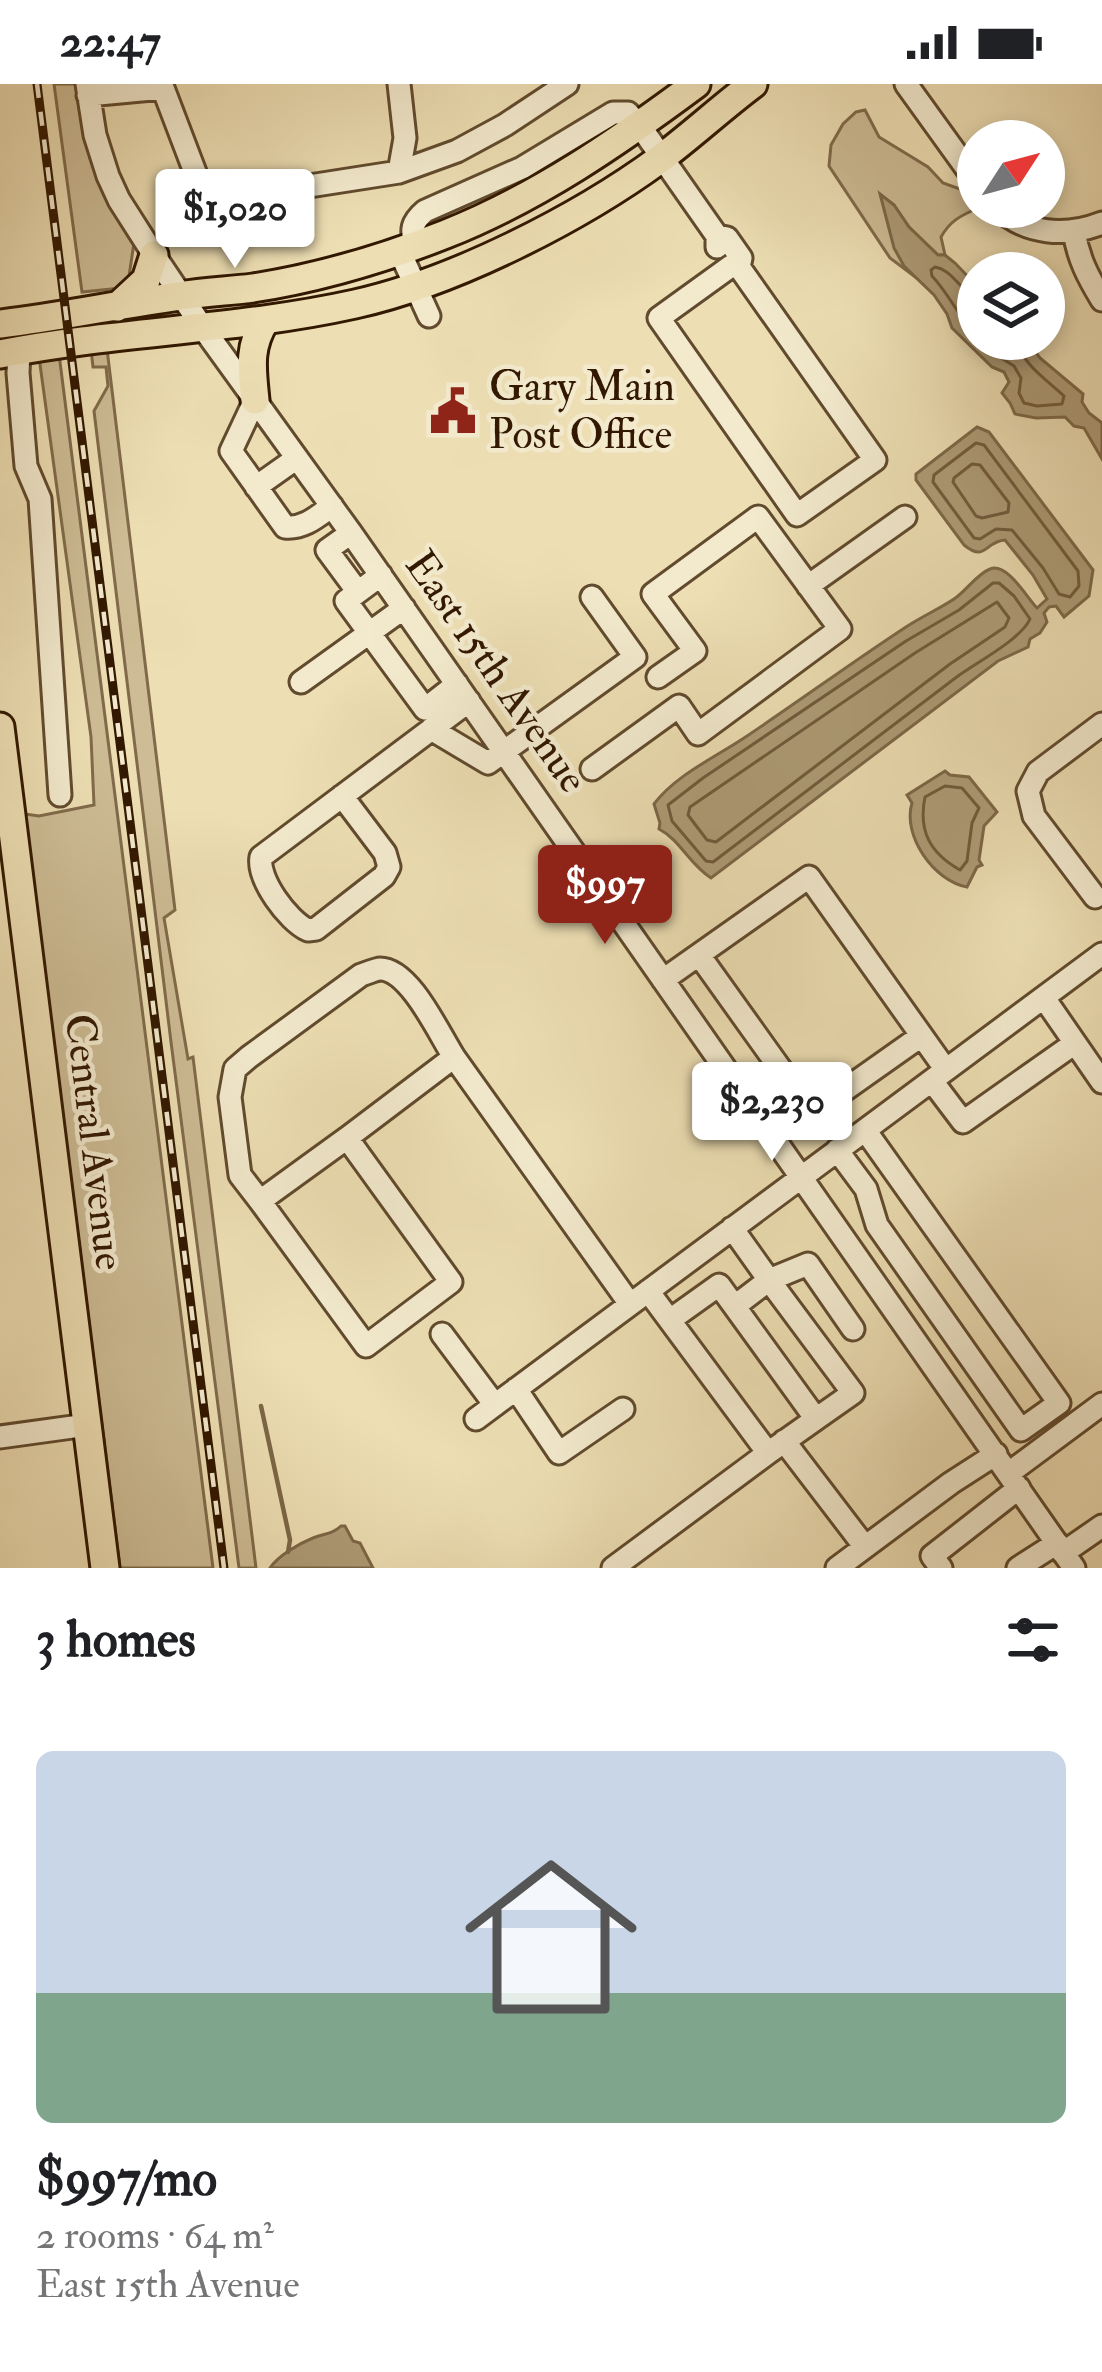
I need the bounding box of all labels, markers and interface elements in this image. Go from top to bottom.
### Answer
text: 22:47 [60,14,161,70]
north arrow [957,120,1065,228]
map controls [957,120,1065,360]
pin: $1,020 [137,169,333,271]
text: $1,020 [182,183,288,232]
button: layers [957,252,1065,360]
place label: Gary Main Post Office [489,361,675,461]
public building icon: Gary Main Post Office [428,386,478,436]
street label: East 15th Avenue [393,541,599,803]
pin: $997 [534,845,676,947]
text: $997 [565,859,645,908]
street label: Central Avenue [53,1011,135,1273]
pin: $2,230 [674,1062,870,1164]
text: $2,230 [719,1076,825,1125]
icon: filters [1000,1607,1066,1673]
text: 3 homes [36,1608,196,1672]
icon: home [443,1829,659,2045]
text: $997/mo [36,2147,217,2211]
text: 2 rooms · 64 m² [36,2211,274,2260]
text: East 15th Avenue [36,2260,300,2309]

